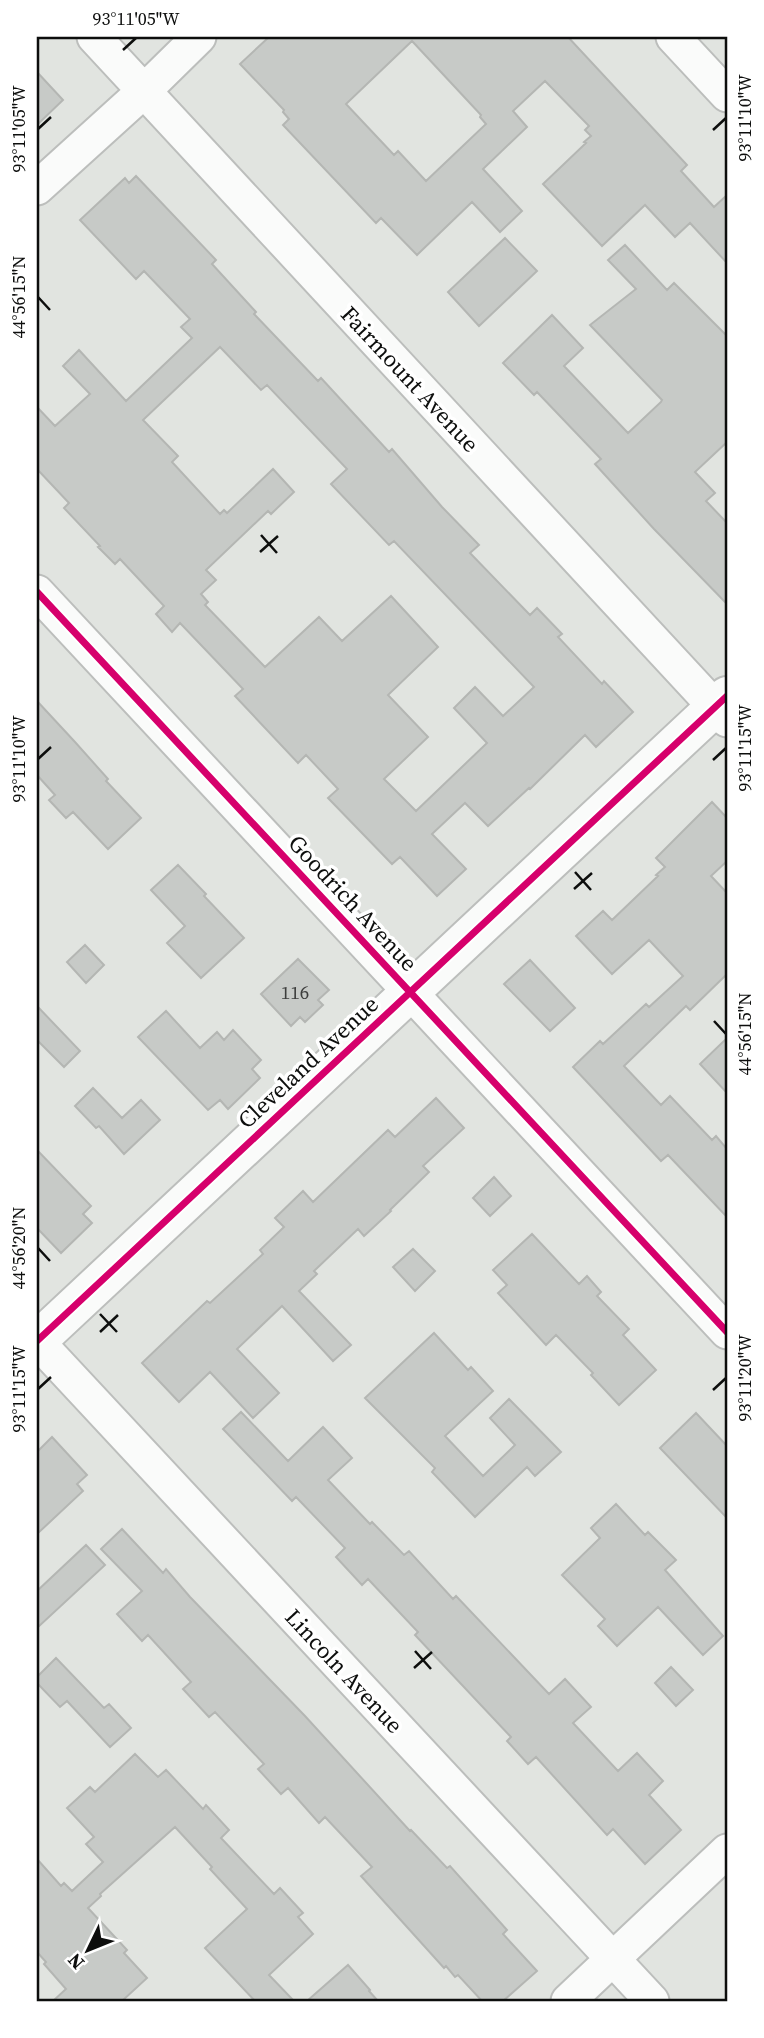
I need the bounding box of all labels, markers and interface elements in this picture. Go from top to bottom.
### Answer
text: 93°11'05"W [93,6,180,31]
text: 93°11'10"W [732,74,757,161]
text: 93°11'05"W [6,85,31,172]
text: 44°56'15"N [6,256,31,338]
street label: Fairmount Avenue [334,299,486,459]
text: 93°11'15"W [732,704,757,791]
text: 93°11'10"W [6,715,31,802]
street label: Goodrich Avenue [281,828,425,978]
house number: 116 [281,979,309,1005]
street label: Cleveland Avenue [231,988,385,1136]
text: 44°56'15"N [732,993,757,1075]
text: 44°56'20"N [6,1207,31,1289]
text: 93°11'20"W [732,1334,757,1421]
text: 93°11'15"W [6,1345,31,1432]
street label: Lincoln Avenue [278,1602,410,1740]
north arrow [52,1916,122,1986]
text: N [61,1948,90,1976]

